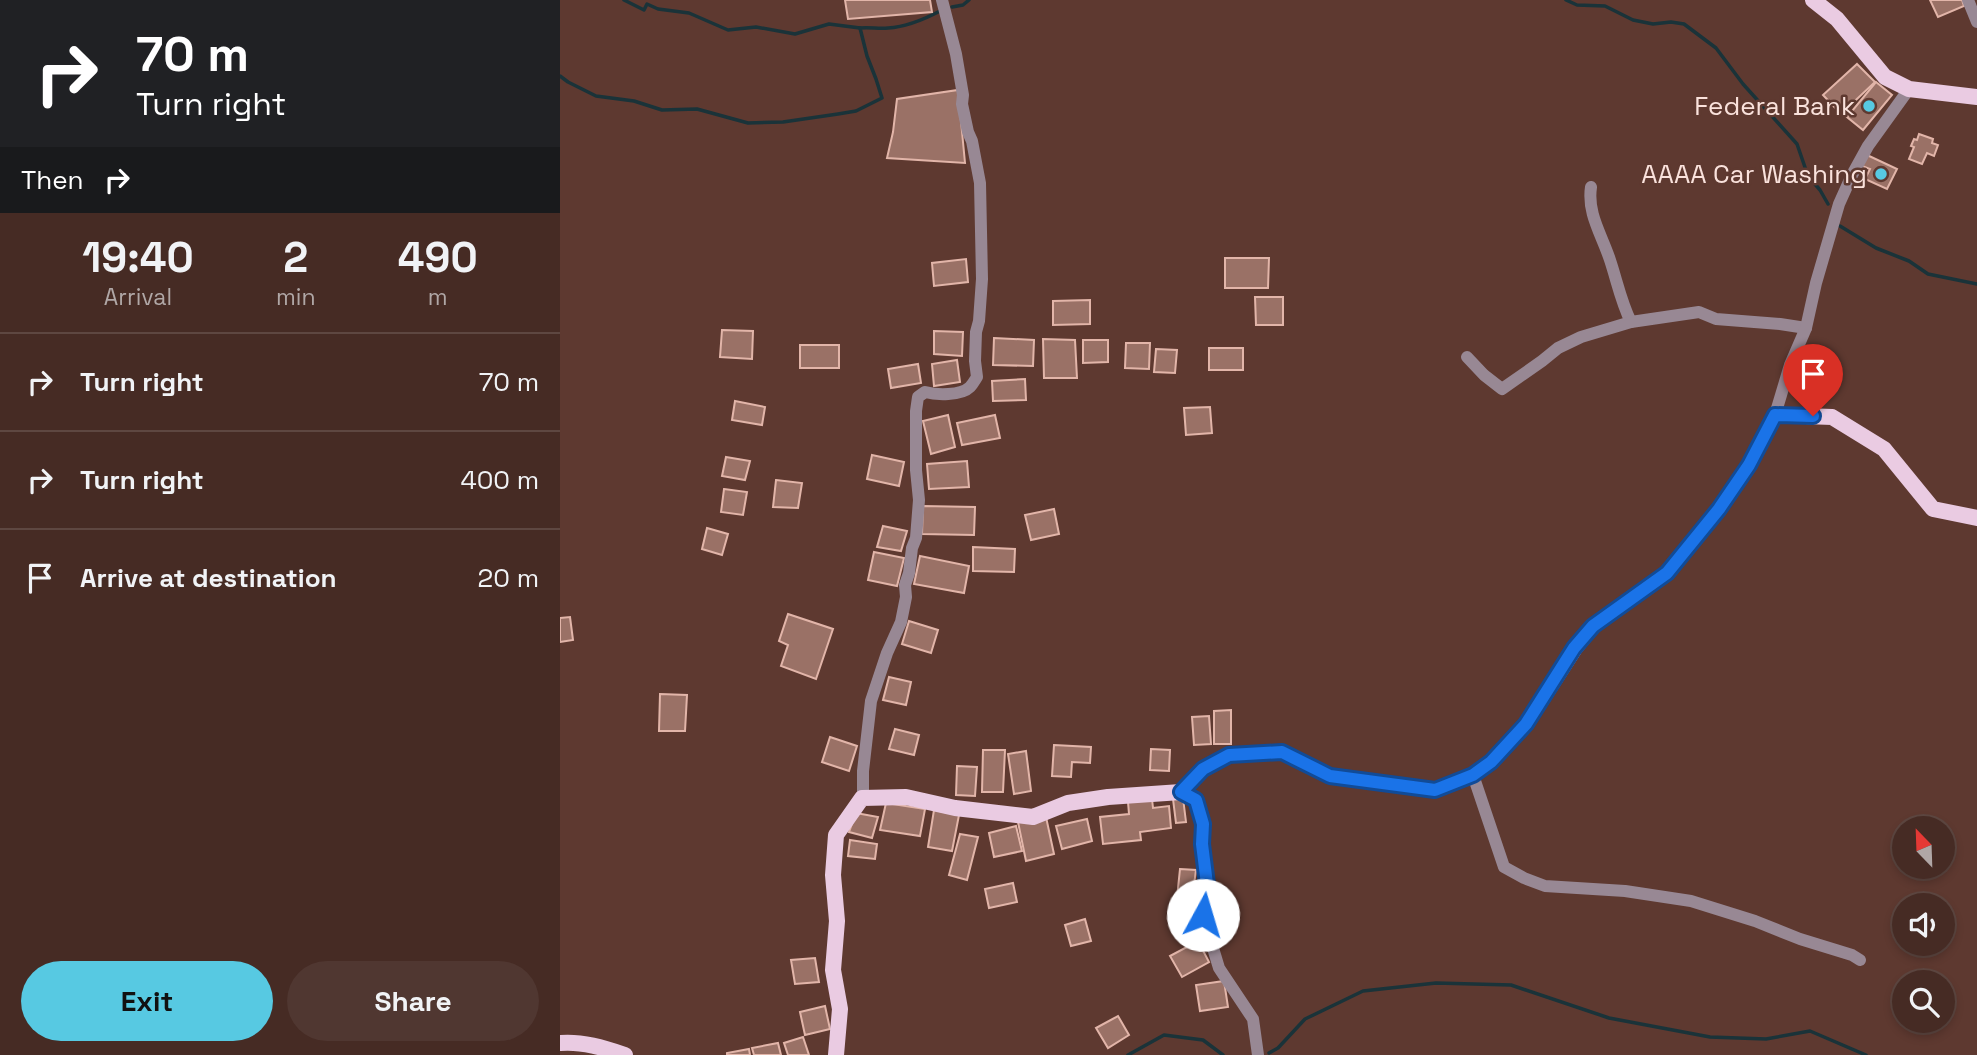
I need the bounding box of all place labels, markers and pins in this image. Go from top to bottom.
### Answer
place label: Federal Bank [1694,89,1855,123]
marker: Federal Bank [1861,98,1877,114]
place label: AAAA Car Washing [1641,157,1867,191]
marker: AAAA Car Washing [1873,166,1889,182]
pin [1783,344,1843,416]

